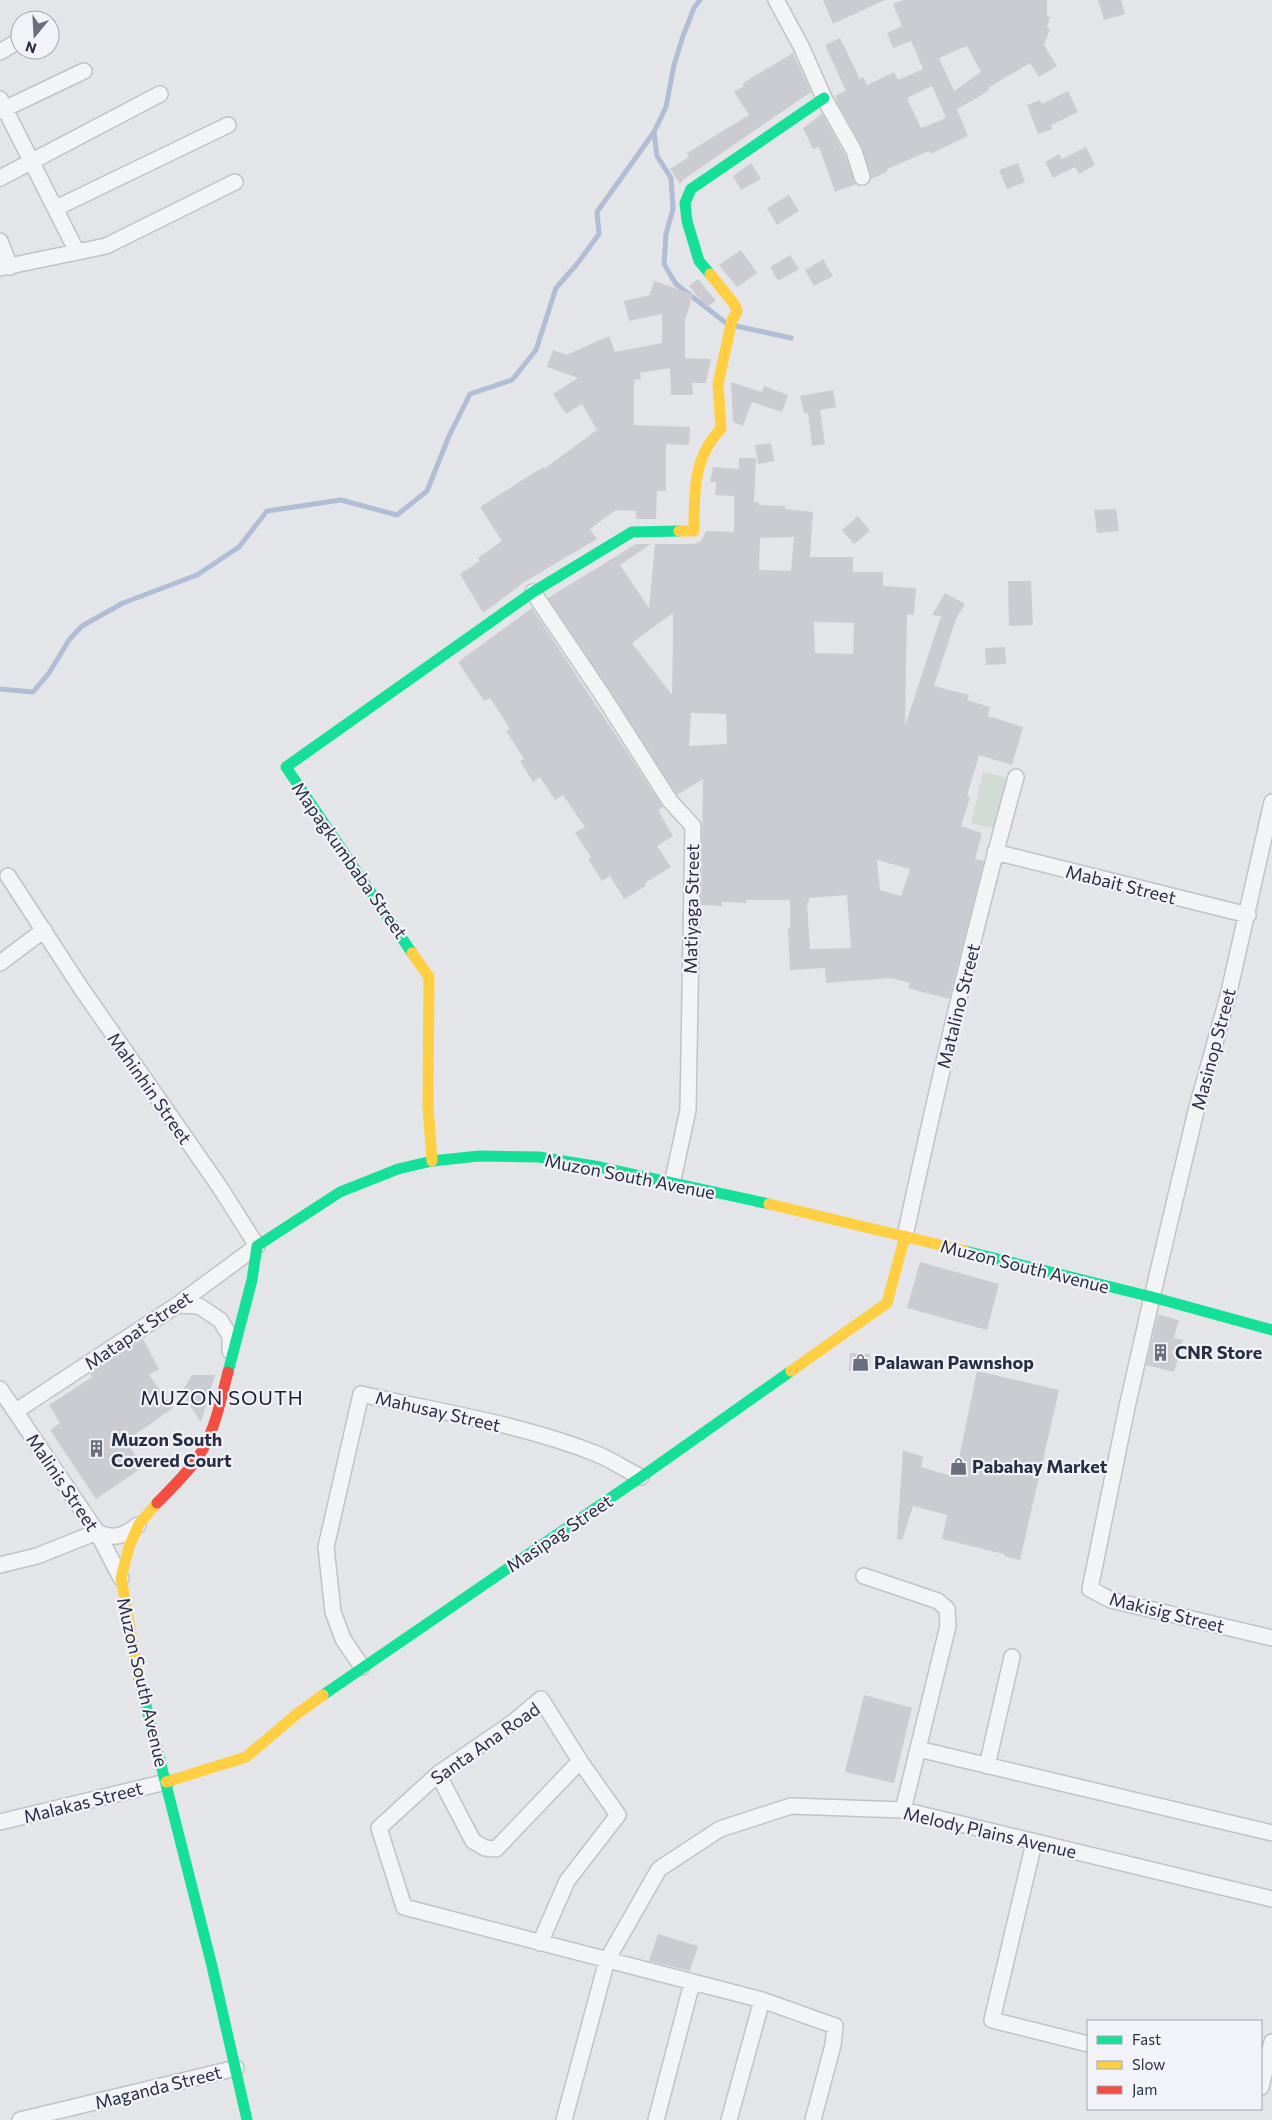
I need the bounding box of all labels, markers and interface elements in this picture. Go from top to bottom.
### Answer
north arrow [10,10,60,60]
text: N [23,38,38,58]
street label: Mapagkumbaba Street [288,777,412,943]
street label: Matiyaga Street [679,844,703,974]
street label: Mabait Street [1064,860,1178,908]
street label: Matalino Street [932,941,984,1071]
street label: Masinop Street [1186,986,1240,1112]
street label: Mahinhin Street [103,1028,197,1148]
street label: Muzon South Avenue [543,1149,717,1203]
street label: Muzon South Avenue [938,1234,1112,1298]
street label: Matapat Street [80,1286,196,1374]
place label: CNR Store [1175,1341,1262,1363]
building icon: CNR Store [1151,1342,1171,1362]
place label: Palawan Pawnshop [874,1351,1034,1373]
shop icon: Palawan Pawnshop [850,1352,870,1372]
district label: MUZON SOUTH [140,1385,304,1409]
street label: Mahusay Street [373,1386,503,1436]
place label: Muzon South Covered Court [111,1428,232,1471]
street label: Malinis Street [22,1429,104,1535]
building icon: Muzon South Covered Court [87,1439,107,1459]
place label: Pabahay Market [972,1455,1108,1477]
shop icon: Pabahay Market [948,1456,968,1476]
street label: Masipag Street [502,1489,616,1577]
street label: Makisig Street [1107,1587,1227,1637]
street label: Muzon South Avenue [113,1595,173,1769]
street label: Santa Ana Road [426,1697,544,1789]
street label: Malakas Street [21,1777,145,1827]
street label: Melody Plains Avenue [901,1801,1079,1863]
legend [1087,2020,1262,2110]
text: Fast [1132,2030,1161,2048]
text: Slow [1132,2055,1165,2073]
street label: Maganda Street [92,2061,224,2113]
text: Jam [1132,2080,1157,2098]

